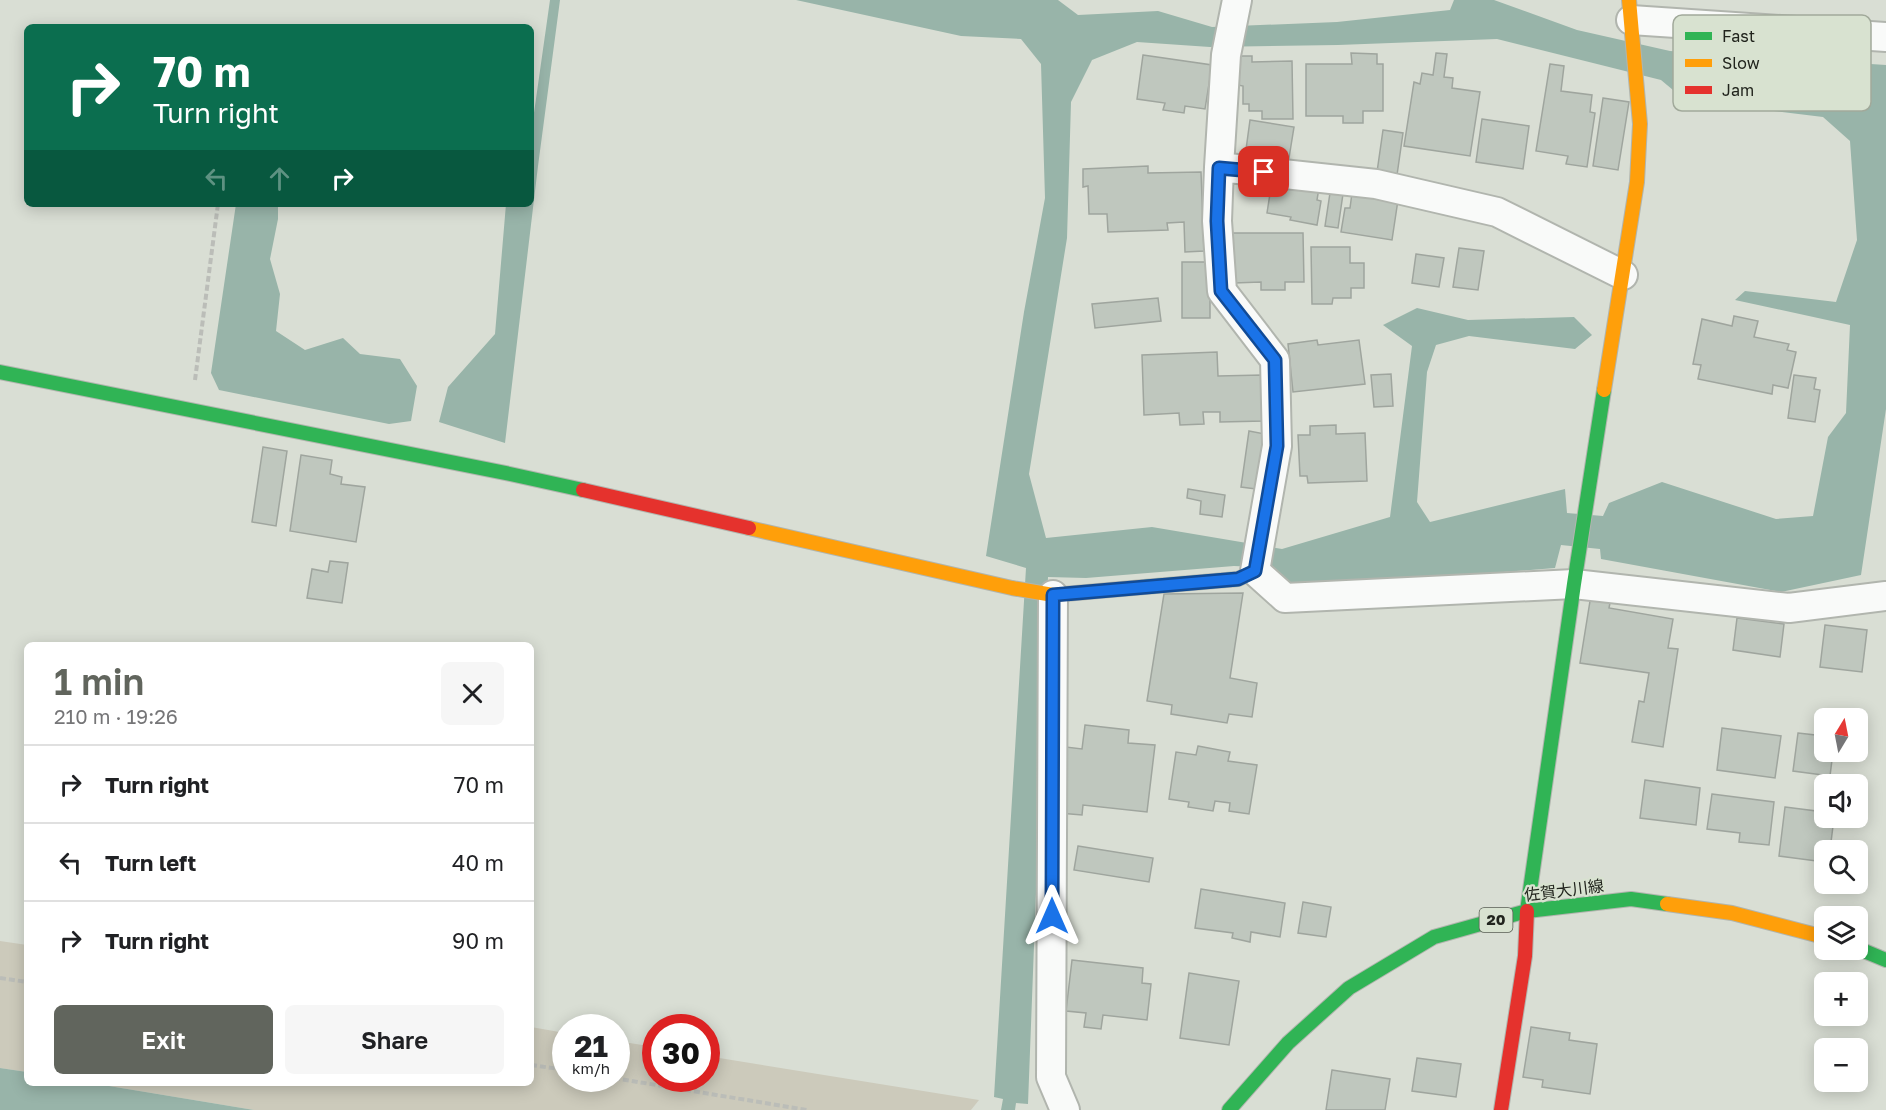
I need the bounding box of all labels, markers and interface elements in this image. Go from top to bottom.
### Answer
legend [1673,15,1871,111]
text: Fast [1722,26,1755,46]
text: 70 m [153,46,250,96]
icon: right [54,48,132,126]
text: Slow [1722,53,1760,73]
text: Jam [1722,80,1754,100]
text: Turn right [153,97,279,129]
pin [1238,146,1289,197]
icon: arrive [1247,155,1280,188]
icon: left [200,162,233,195]
icon: ahead [263,162,296,195]
icon: right [326,162,359,195]
text: 1 min [54,660,144,703]
button: close [441,662,504,725]
text: 210 m · 19:26 [54,704,178,728]
north arrow [1814,708,1868,762]
map controls [1814,708,1868,1092]
icon: right [54,768,87,801]
text: Turn right [105,771,209,798]
text: 70 m [454,771,504,798]
button: sound [1814,774,1868,828]
button: search [1814,840,1868,894]
icon: left [54,846,87,879]
text: Turn left [105,849,196,876]
text: 40 m [452,849,504,876]
street label: 佐賀大川線 [1523,875,1605,905]
position arrow [1020,884,1084,948]
button: layers [1814,906,1868,960]
road number: 20 [1480,908,1512,932]
icon: right [54,924,87,957]
text: Turn right [105,927,209,954]
text: 90 m [452,927,504,954]
button: + [1814,972,1868,1026]
button: Exit [54,1005,273,1074]
button: Share [285,1005,504,1074]
speed limit sign: 30 [642,1014,720,1092]
text: 21 [574,1028,608,1064]
button: − [1814,1038,1868,1092]
text: km/h [572,1059,610,1077]

